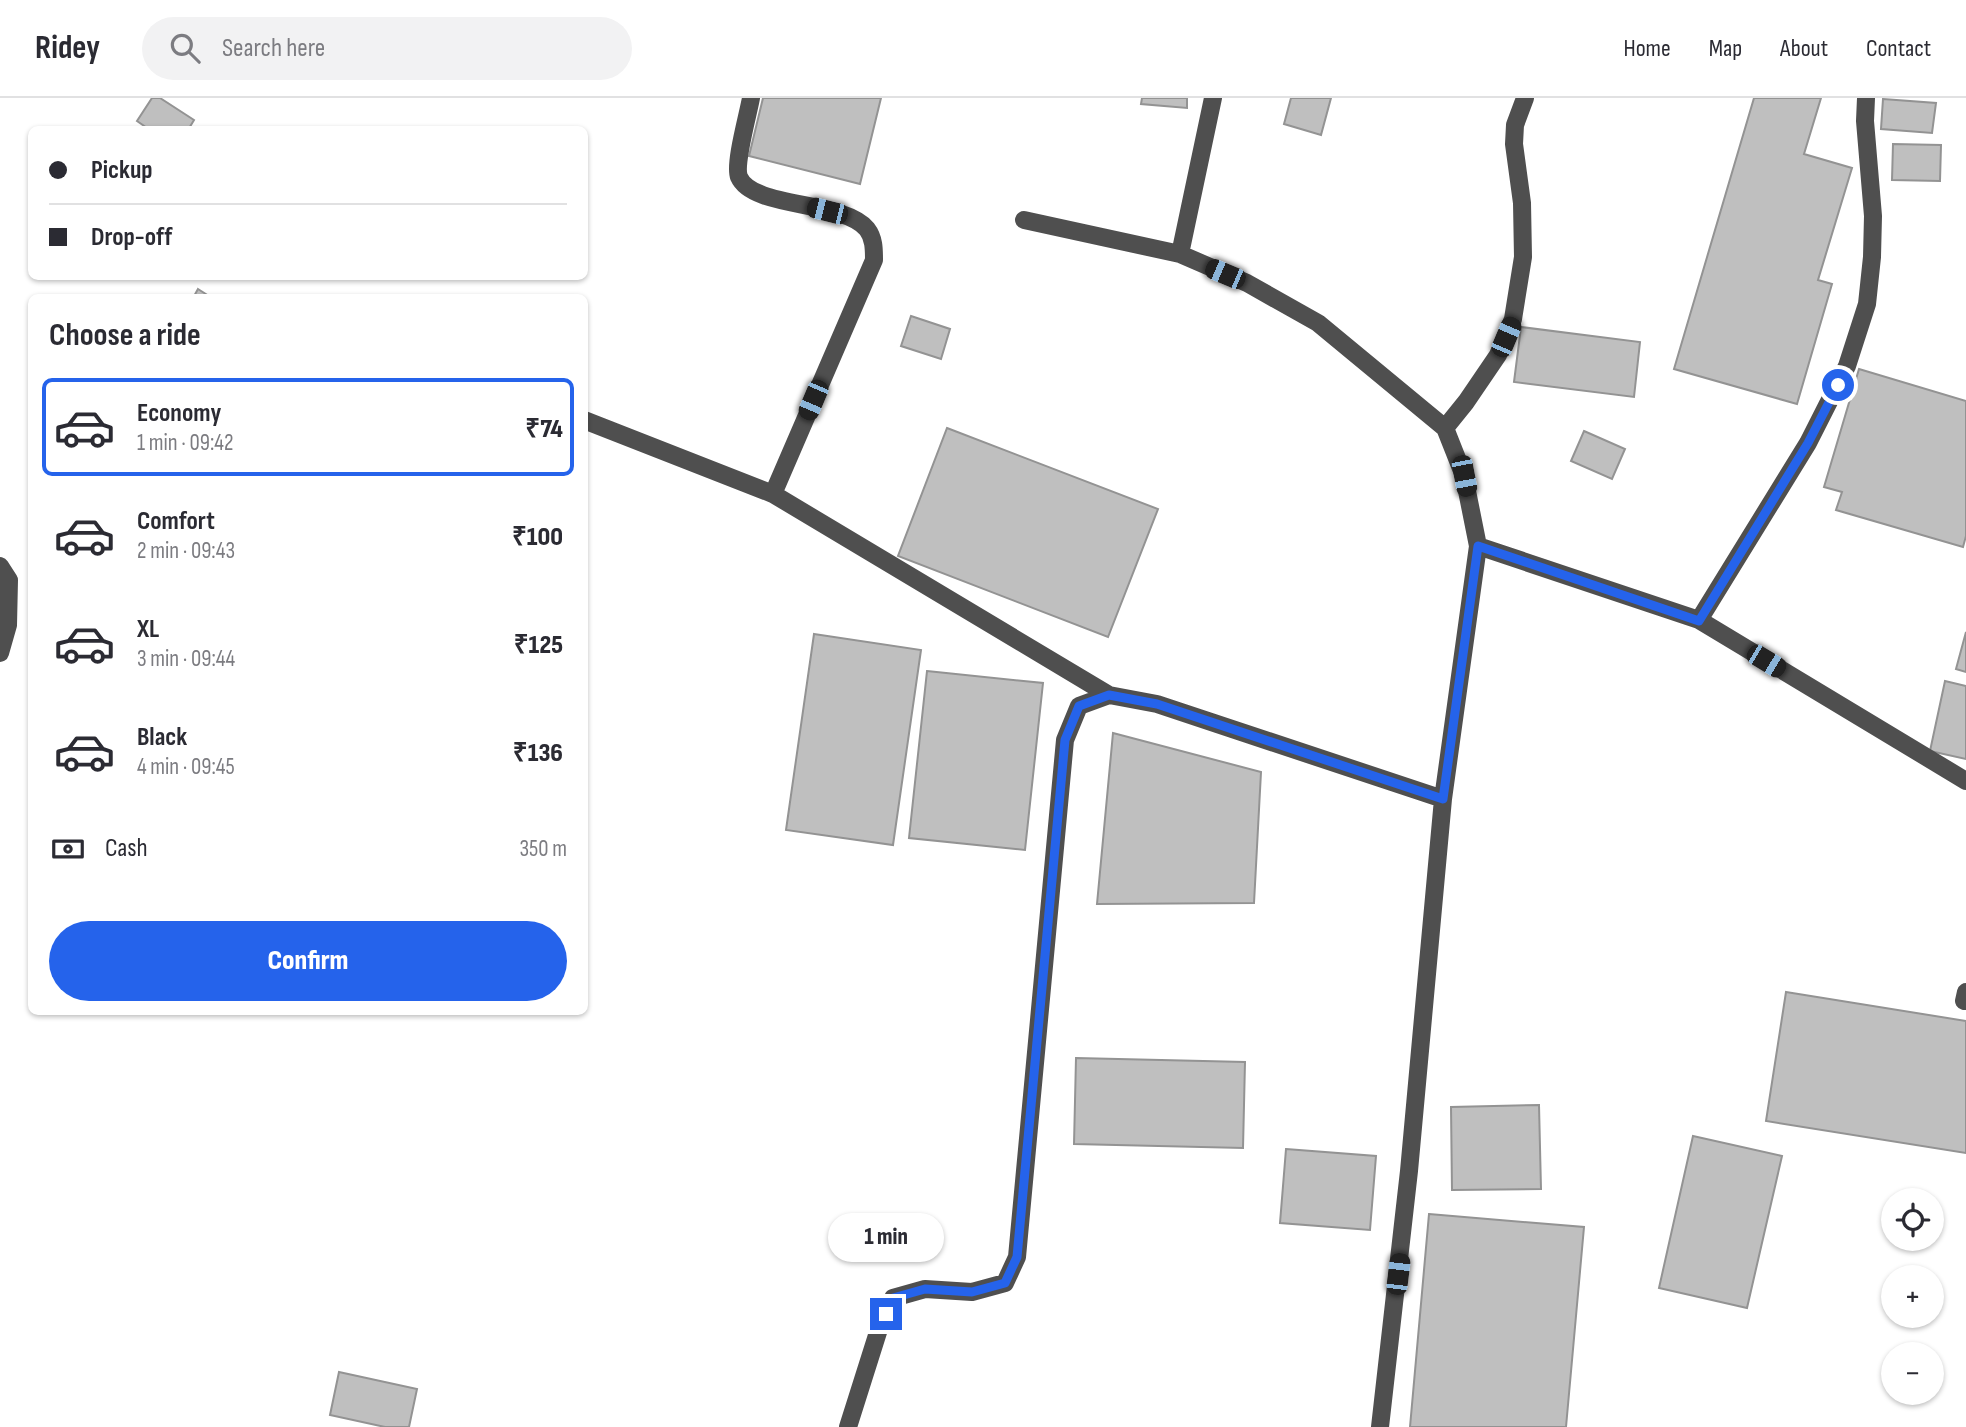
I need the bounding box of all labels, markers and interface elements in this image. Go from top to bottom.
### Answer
search box [142,17,632,80]
text: Ridey [35,28,100,68]
icon: search [166,29,204,67]
text: Search here [222,33,325,64]
text: Home [1623,34,1671,63]
text: Map [1709,34,1742,63]
text: About [1780,34,1828,63]
text: Contact [1866,34,1931,63]
text: Pickup [91,155,153,186]
car [805,196,850,226]
text: Drop-off [91,222,172,253]
car [1202,256,1249,292]
car [1489,314,1524,360]
text: Choose a ride [49,316,201,355]
route start [1822,369,1854,401]
car [796,377,831,423]
icon: car [53,396,116,459]
text: Economy [137,398,221,429]
text: ₹74 [525,414,563,445]
text: 1 min · 09:42 [137,429,234,457]
car [1450,453,1479,499]
icon: car [53,504,116,567]
text: Comfort [137,506,215,537]
text: ₹100 [512,522,563,553]
text: 2 min · 09:43 [137,537,235,565]
icon: car [53,612,116,675]
text: XL [137,614,159,645]
text: ₹125 [514,630,563,661]
car [1743,641,1790,681]
text: 3 min · 09:44 [137,645,235,673]
icon: car [53,720,116,783]
text: Black [137,722,187,753]
text: ₹136 [513,738,563,769]
text: 4 min · 09:45 [137,753,235,781]
icon: cash [49,830,87,868]
text: Cash [105,833,148,864]
text: 350 m [519,835,567,863]
button: Confirm [49,921,567,1001]
map controls [1881,1188,1944,1405]
button: locate [1881,1188,1944,1251]
callout: 1 min [828,1212,944,1262]
text: 1 min [864,1223,908,1251]
car [1386,1252,1411,1296]
button: + [1881,1265,1944,1328]
route end [870,1298,902,1330]
button: − [1881,1342,1944,1405]

